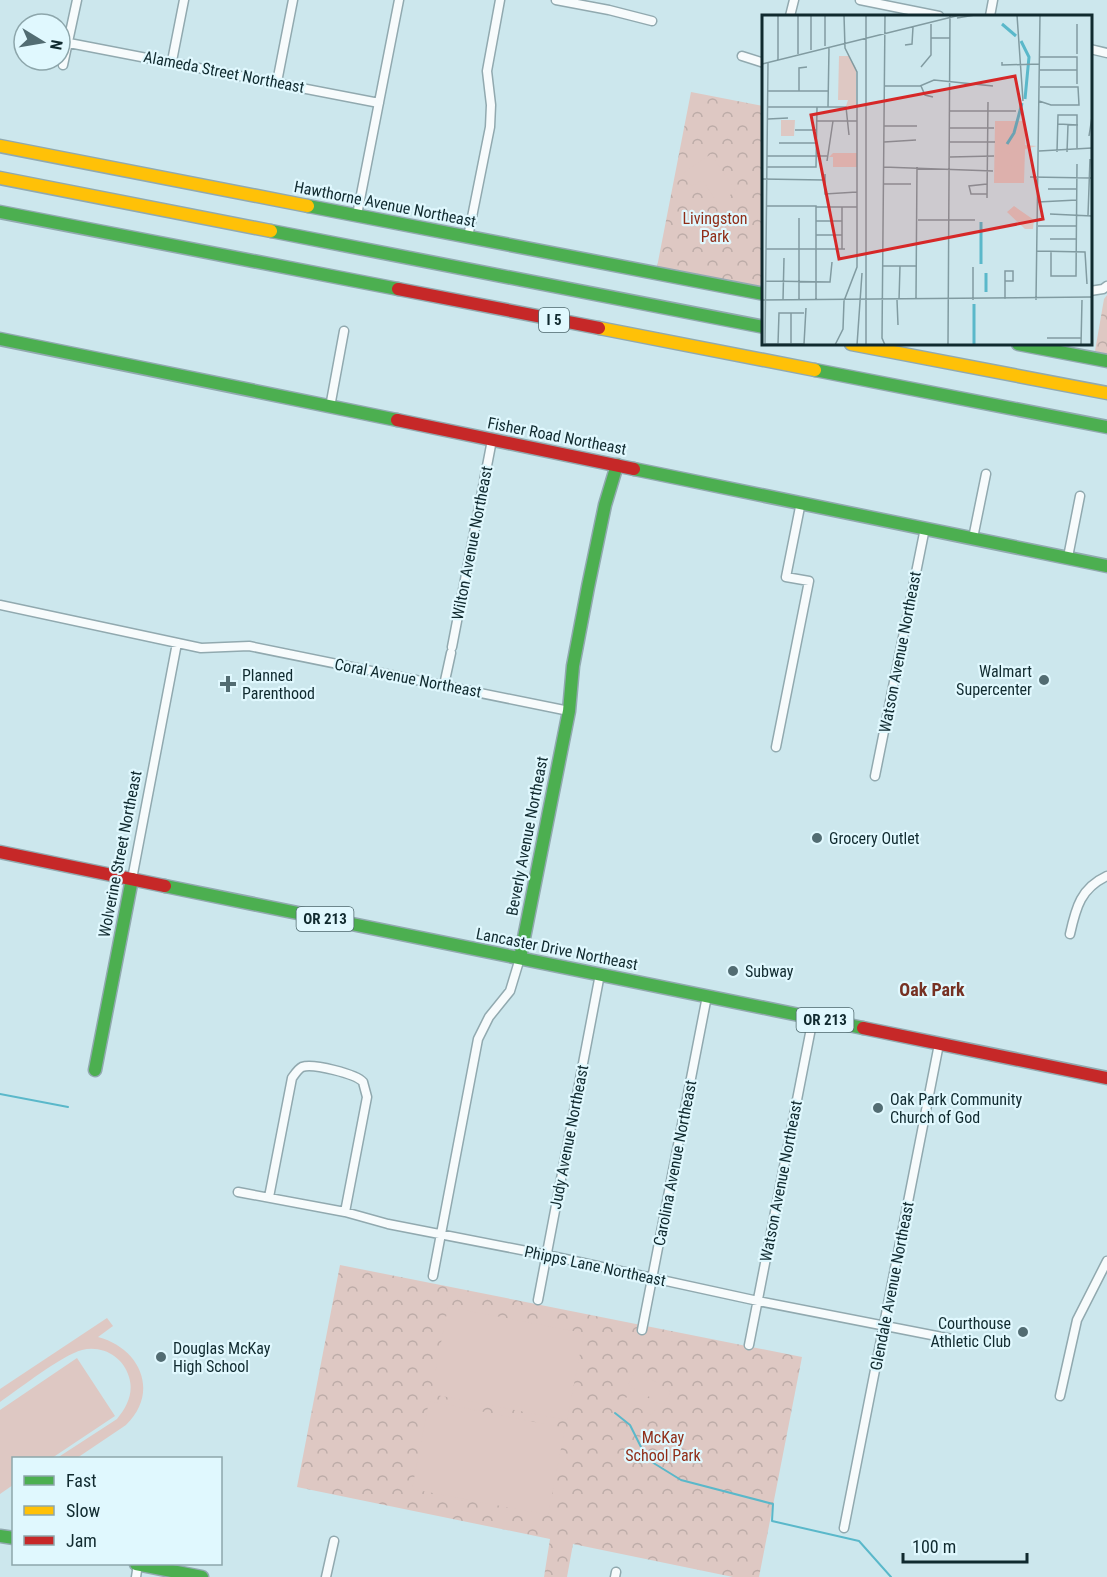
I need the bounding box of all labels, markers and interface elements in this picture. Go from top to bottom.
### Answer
north arrow [12,12,72,72]
inset map [762,15,1092,345]
text: N [46,38,66,51]
street label: Alameda Street Northeast [142,47,306,97]
street label: Hawthorne Avenue Northeast [292,177,478,231]
park label: Livingston Park [682,209,748,246]
road number: I 5 [539,308,569,332]
street label: Fisher Road Northeast [486,413,628,459]
street label: Wilton Avenue Northeast [448,464,496,621]
street label: Watson Avenue Northeast [875,570,925,734]
street label: Coral Avenue Northeast [333,654,483,702]
place label: Walmart Supercenter [956,662,1032,699]
place label: Planned Parenthood [242,666,315,703]
marker: Walmart Supercenter [1037,673,1051,687]
marker: Planned Parenthood [219,675,237,693]
street label: Beverly Avenue Northeast [502,754,552,917]
street label: Wolverine Street Northeast [95,769,146,939]
place label: Grocery Outlet [829,829,920,848]
marker: Grocery Outlet [810,831,824,845]
road number: OR 213 [296,907,354,931]
street label: Lancaster Drive Northeast [474,924,640,974]
place label: Subway [745,962,794,981]
marker: Subway [726,964,740,978]
district label: Oak Park [899,979,965,1000]
road number: OR 213 [796,1008,854,1032]
street label: Judy Avenue Northeast [546,1063,592,1211]
street label: Carolina Avenue Northeast [650,1078,700,1248]
place label: Oak Park Community Church of God [890,1090,1022,1127]
street label: Watson Avenue Northeast [756,1099,806,1263]
marker: Oak Park Community Church of God [871,1101,885,1115]
street label: Glendale Avenue Northeast [866,1200,918,1372]
street label: Phipps Lane Northeast [523,1242,668,1290]
place label: Courthouse Athletic Club [930,1314,1011,1351]
marker: Courthouse Athletic Club [1016,1325,1030,1339]
place label: Douglas McKay High School [173,1339,271,1376]
marker: Douglas McKay High School [154,1350,168,1364]
park label: McKay School Park [625,1428,701,1465]
legend [12,1457,222,1565]
text: Fast [66,1470,97,1491]
text: Slow [66,1500,101,1521]
scale bar [903,1526,1028,1564]
text: Jam [66,1530,97,1551]
text: 100 m [912,1536,956,1557]

